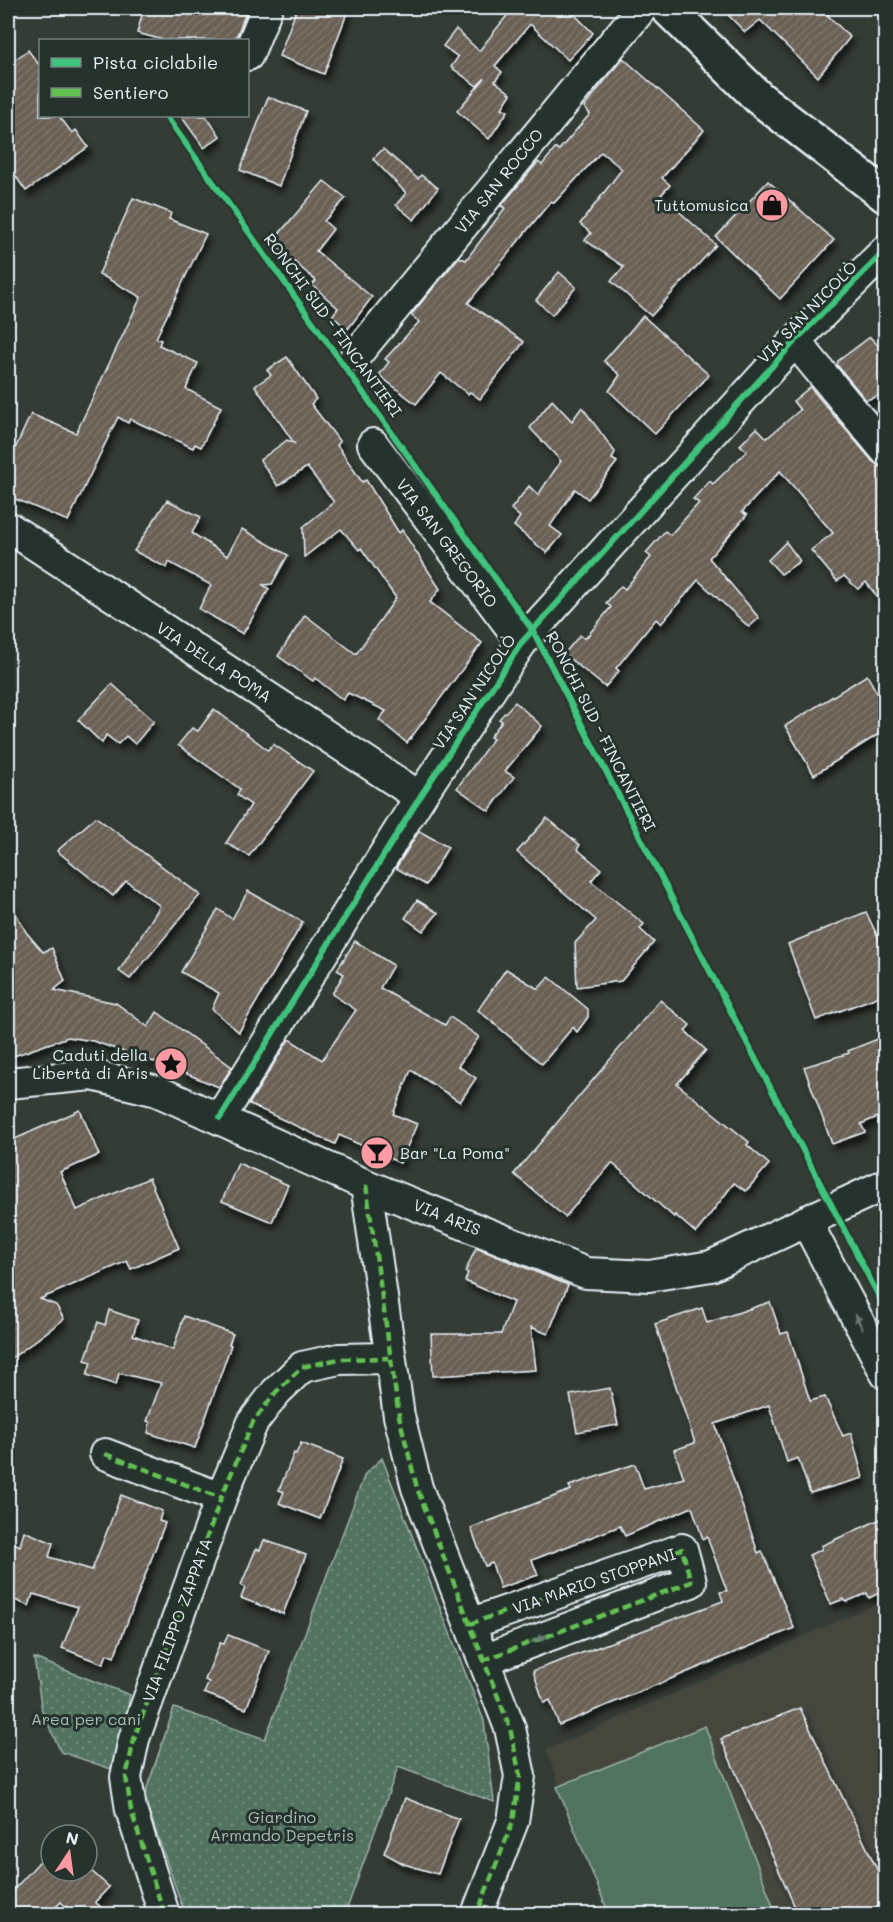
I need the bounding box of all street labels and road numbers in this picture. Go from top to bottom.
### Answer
street label: VIA SAN ROCCO [450,124,547,237]
street label: RONCHI SUD - FINCANTIERI [260,229,407,421]
street label: VIA SAN NICOLÒ [752,256,861,367]
street label: VIA SAN GREGORIO [392,474,503,611]
street label: VIA DELLA POMA [153,617,276,707]
street label: RONCHI SUD - FINCANTIERI [542,627,661,834]
street label: VIA SAN NICOLÒ [427,630,520,753]
street label: VIA ARIS [410,1194,484,1240]
street label: VIA FILIPPO ZAPPATA [137,1535,216,1705]
street label: VIA MARIO STOPPANI [510,1543,678,1618]

